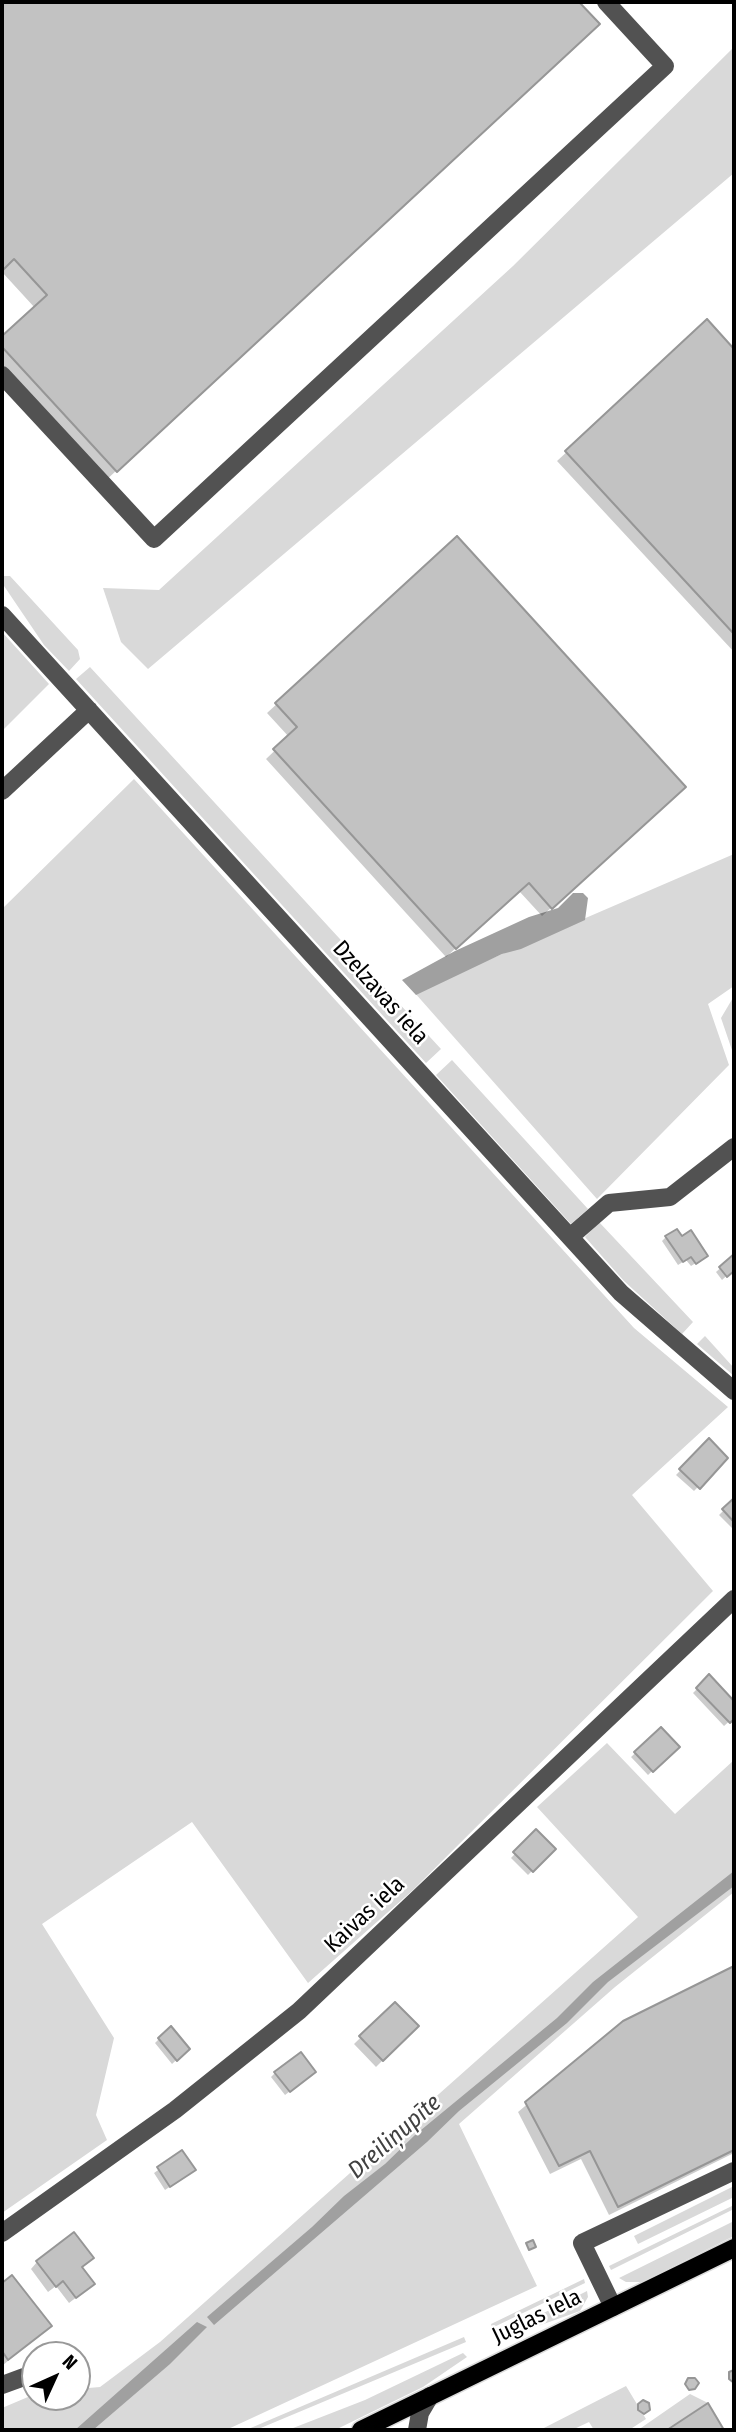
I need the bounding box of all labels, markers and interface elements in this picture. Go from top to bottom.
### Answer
street label: Dzelzavas iela [326,935,434,1051]
street label: Kaivas iela [319,1871,411,1959]
water label: Dreiliņupīte [343,2089,447,2185]
street label: Juglas iela [488,2284,586,2350]
north arrow [21,2341,91,2411]
text: N [58,2350,82,2374]

